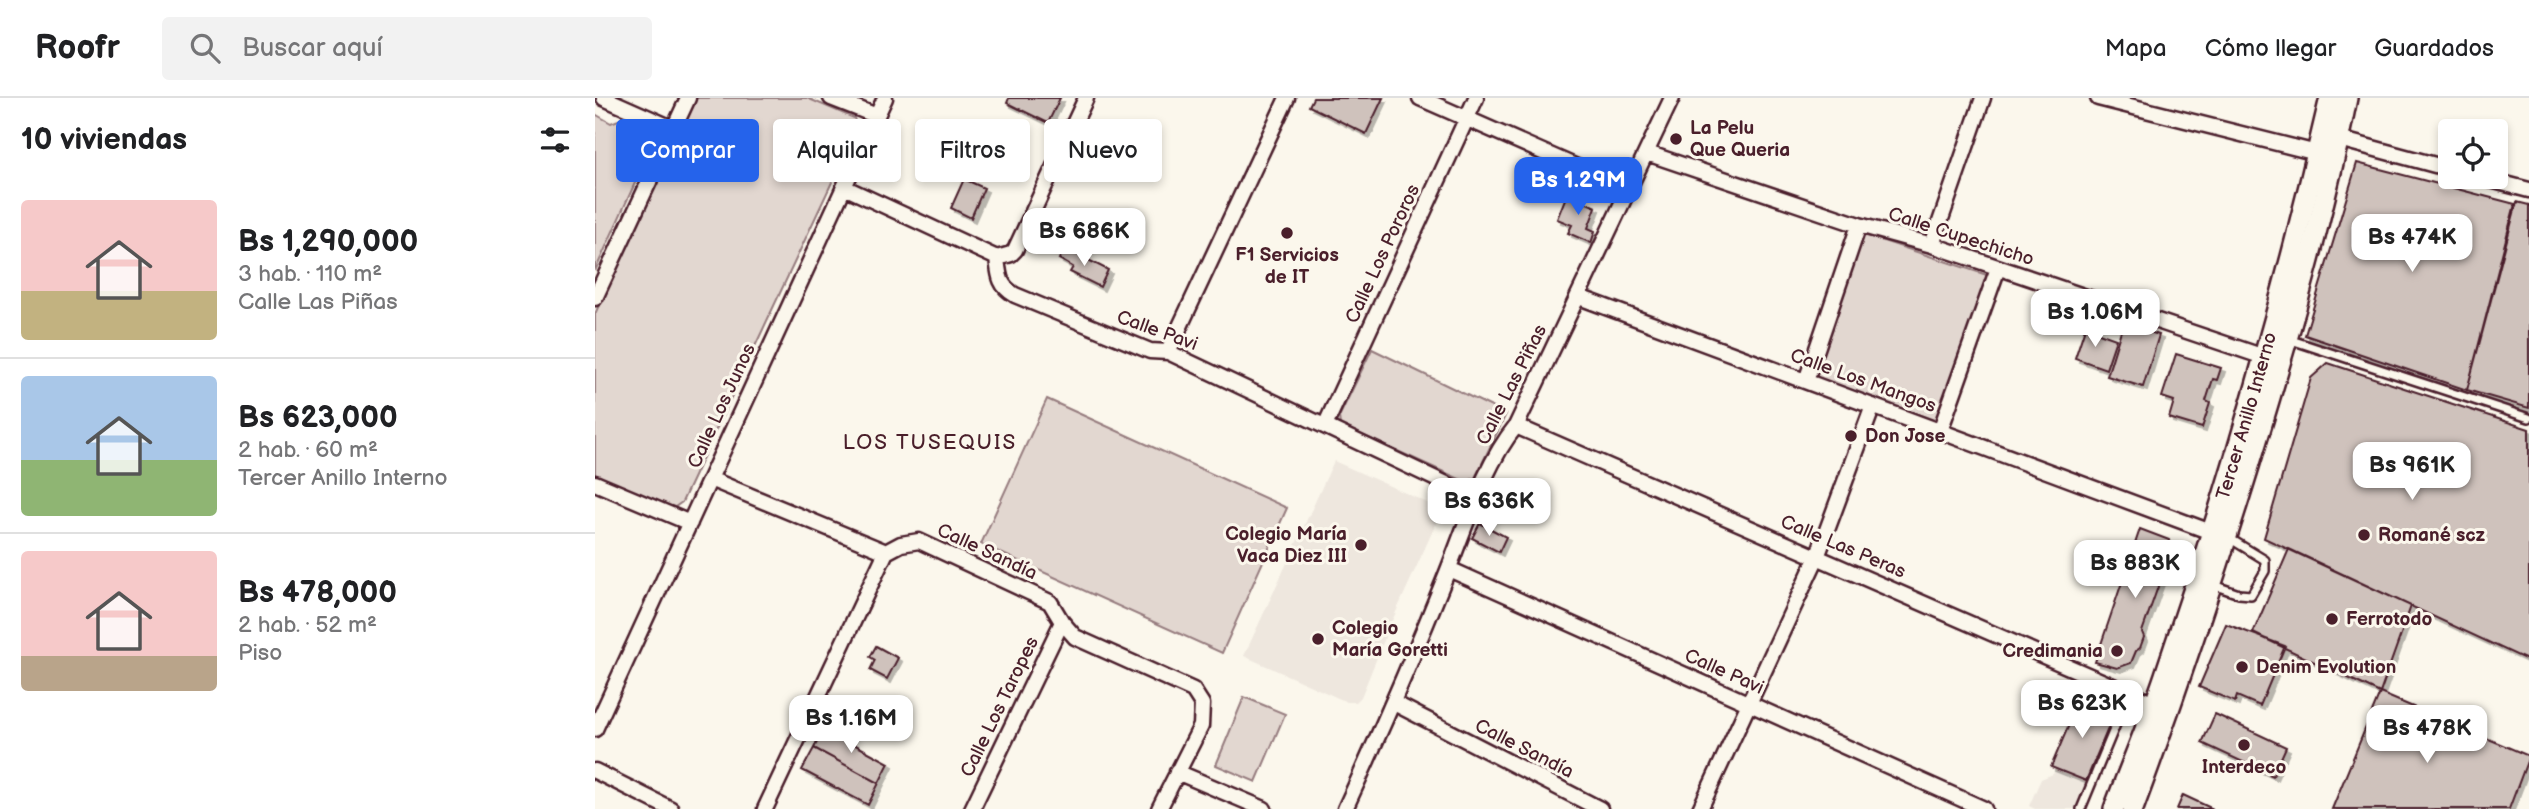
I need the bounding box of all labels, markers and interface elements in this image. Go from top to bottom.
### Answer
search box [162,17,652,80]
text: Roofr [35,28,120,68]
icon: search [186,29,224,67]
text: Buscar aquí [242,33,383,64]
text: Mapa [2105,34,2167,63]
text: Cómo llegar [2205,34,2336,63]
text: Guardados [2374,34,2494,63]
place label: La Pelu Que Queria [1690,117,1790,162]
chip: Comprar [616,119,759,182]
chip: Alquilar [773,119,901,182]
chip: Filtros [915,119,1030,182]
chip: Nuevo [1044,119,1162,182]
map controls [2438,119,2508,189]
button: locate [2438,119,2508,189]
icon: filters [536,121,574,159]
text: 10 viviendas [21,122,187,158]
marker: La Pelu Que Queria [1668,131,1684,147]
pin: Bs 1.29M [1506,158,1650,217]
text: Bs 1.29M [1530,166,1626,194]
street label: Calle Los Pororos [1341,181,1425,327]
street label: Calle Cupechicho [1885,203,2037,271]
pin: Bs 686K [1019,208,1149,268]
pin: Bs 474K [2347,214,2477,274]
text: Bs 686K [1038,217,1130,245]
text: Bs 474K [2367,223,2457,251]
text: Bs 1,290,000 [238,224,418,260]
marker: F1 Servicios de IT [1279,225,1295,241]
icon: home [77,228,161,312]
place label: F1 Servicios de IT [1235,244,1339,289]
text: 3 hab. · 110 m² [238,260,382,288]
text: Calle Las Piñas [238,288,398,316]
pin: Bs 1.06M [2023,289,2167,349]
text: Bs 1.06M [2047,298,2143,326]
street label: Calle Pavi [1113,306,1201,356]
street label: Calle Las Piñas [1472,321,1552,449]
street label: Tercer Anillo Interno [2211,330,2282,502]
street label: Calle Los Junos [683,340,761,472]
street label: Calle Los Mangos [1787,344,1939,418]
text: Bs 623,000 [238,400,398,436]
icon: home [77,404,161,488]
place label: Don Jose [1865,425,1945,448]
marker: Don Jose [1843,428,1859,444]
district label: LOS TUSEQUIS [843,430,1017,455]
text: 2 hab. · 60 m² [238,436,378,464]
pin: Bs 961K [2347,442,2477,502]
text: Bs 961K [2369,451,2455,479]
text: Tercer Anillo Interno [238,464,448,492]
pin: Bs 636K [1424,478,1554,538]
text: Bs 636K [1444,487,1534,515]
street label: Calle Las Peras [1777,510,1909,584]
street label: Calle Sandía [933,519,1041,585]
place label: Colegio María Vaca Diez III [1225,523,1347,568]
place label: Romané scz [2378,524,2486,547]
marker: Romané scz [2356,527,2372,543]
marker: Colegio María Vaca Diez III [1353,537,1369,553]
pin: Bs 883K [2070,540,2200,600]
text: Bs 883K [2090,549,2180,577]
text: Bs 478,000 [238,575,397,611]
icon: home [77,579,161,663]
place label: Ferrotodo [2346,608,2432,631]
text: 2 hab. · 52 m² [238,611,377,639]
marker: Ferrotodo [2324,611,2340,627]
place label: Colegio María Goretti [1332,617,1448,662]
marker: Colegio María Goretti [1310,631,1326,647]
street label: Calle Los Taropes [956,633,1044,781]
text: Piso [238,639,282,667]
place label: Credimania [2002,640,2103,663]
marker: Credimania [2109,643,2125,659]
street label: Calle Pavi [1681,644,1767,700]
place label: Denim Evolution [2256,656,2396,679]
marker: Denim Evolution [2234,659,2250,675]
pin: Bs 623K [2017,680,2147,740]
text: Bs 623K [2037,689,2127,717]
pin: Bs 1.16M [779,696,923,755]
text: Bs 1.16M [805,704,897,732]
pin: Bs 478K [2362,706,2492,765]
street label: Calle Sandía [1471,714,1577,784]
text: Bs 478K [2382,714,2472,742]
marker: Interdeco [2236,737,2252,753]
place label: Interdeco [2202,756,2286,779]

